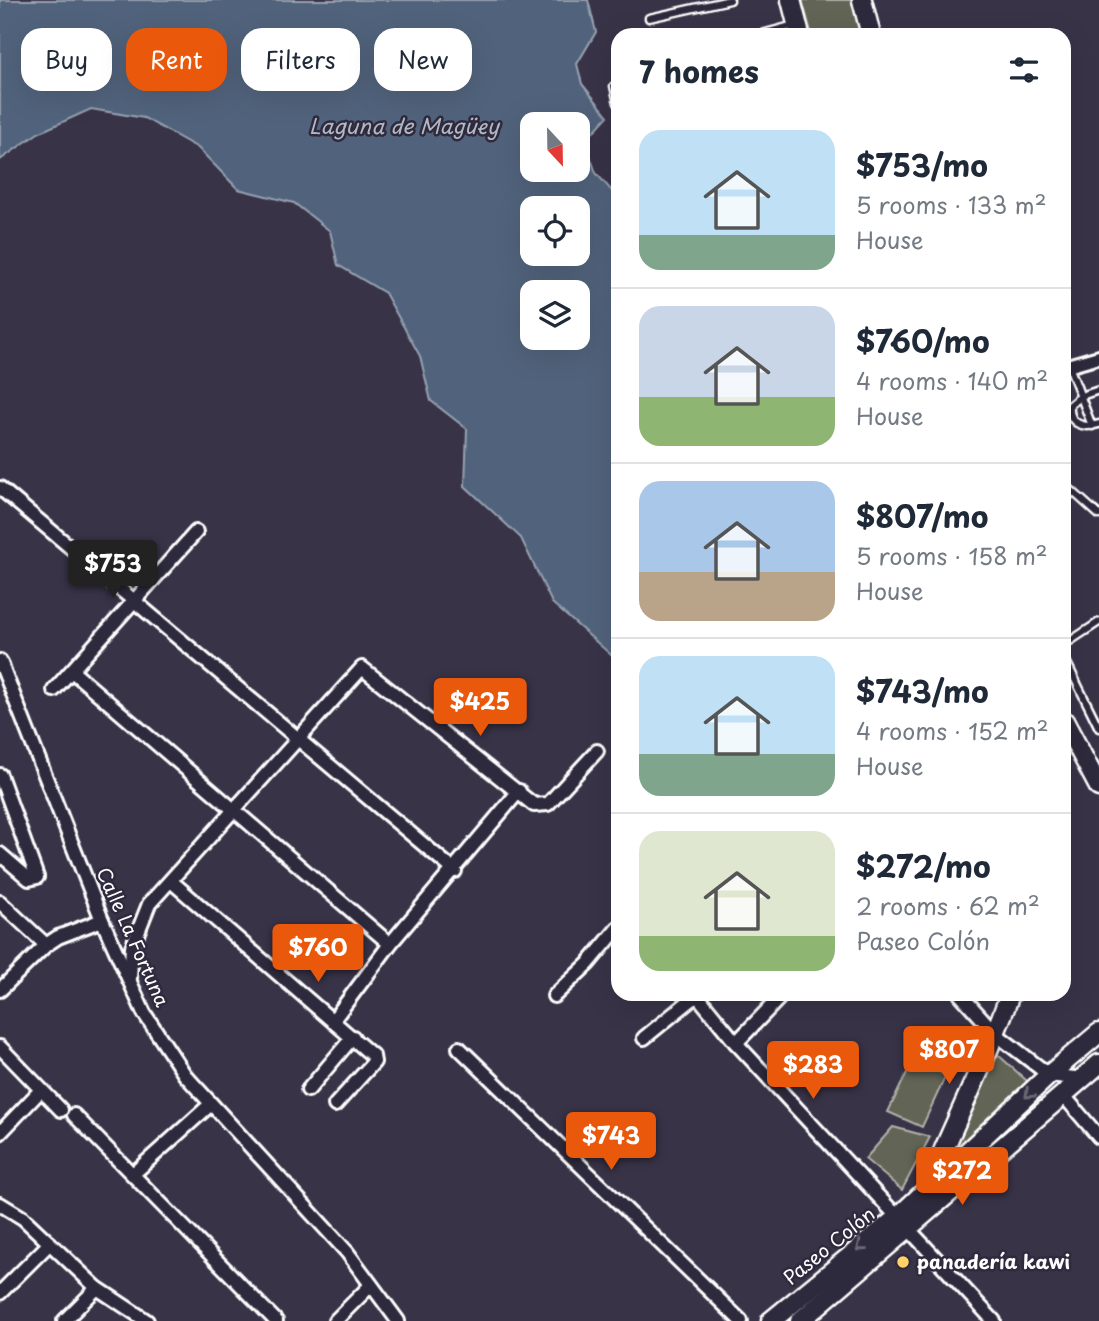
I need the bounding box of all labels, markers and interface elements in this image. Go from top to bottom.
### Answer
chip: Buy [21,28,112,91]
chip: Rent [126,28,227,91]
chip: Filters [241,28,360,91]
chip: New [374,28,472,91]
text: 7 homes [639,48,759,93]
icon: filters [1005,51,1043,89]
water label: Laguna de Magüey [309,109,501,141]
north arrow [520,112,590,182]
map controls [520,112,590,350]
text: $753/mo [856,142,988,187]
icon: home [695,158,779,242]
text: 5 rooms · 133 m² [856,187,1047,222]
button: locate [520,196,590,266]
text: House [856,222,923,257]
button: layers [520,280,590,350]
text: $760/mo [856,318,990,363]
icon: home [695,334,779,418]
text: 4 rooms · 140 m² [856,363,1048,398]
text: House [856,398,923,433]
text: $807/mo [856,493,988,538]
icon: home [695,509,779,593]
text: 5 rooms · 158 m² [856,538,1048,573]
pin: $753 [72,540,154,600]
text: $753 [84,545,142,580]
text: House [856,573,923,608]
text: $743/mo [856,668,989,713]
pin: $425 [439,678,521,738]
text: $425 [450,683,510,718]
icon: home [695,684,779,768]
text: 4 rooms · 152 m² [856,713,1049,748]
text: House [856,748,923,783]
text: $272/mo [856,843,991,888]
icon: home [695,859,779,943]
street label: Calle La Fortuna [91,862,177,1011]
text: 2 rooms · 62 m² [856,888,1040,923]
text: Paseo Colón [856,923,990,958]
pin: $760 [277,925,359,984]
text: $760 [288,929,348,964]
pin: $807 [908,1026,990,1086]
text: $807 [919,1031,979,1066]
pin: $283 [772,1042,854,1101]
text: $283 [783,1046,843,1081]
one-way arrow [1024,1086,1037,1099]
pin: $743 [570,1112,652,1172]
text: $743 [582,1117,640,1152]
pin: $272 [921,1148,1003,1207]
text: $272 [932,1152,992,1187]
street label: Paseo Colón [777,1199,880,1291]
one-way arrow [857,1239,869,1252]
place label: panadería kawi [917,1247,1070,1275]
marker: panadería kawi [895,1254,911,1270]

